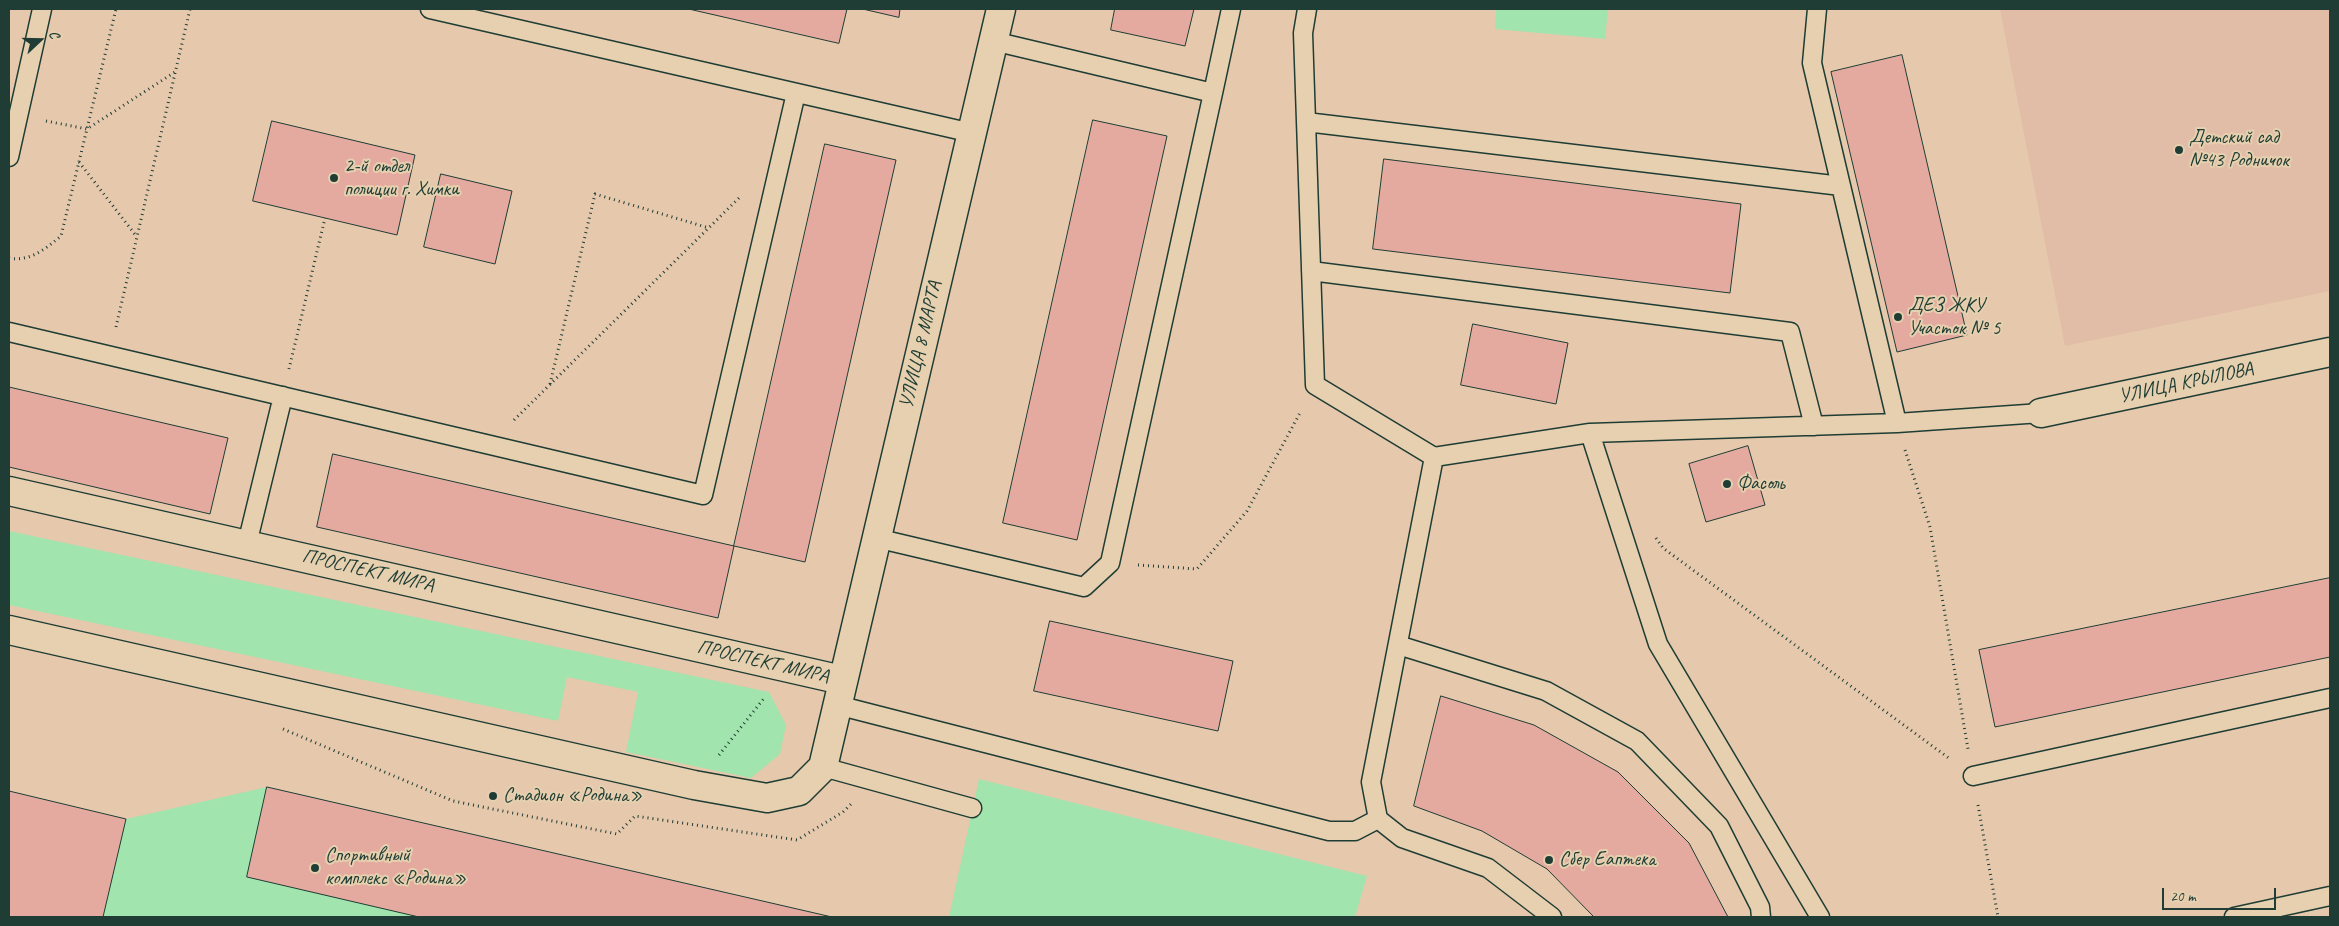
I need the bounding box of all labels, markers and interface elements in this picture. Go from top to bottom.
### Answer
north arrow [15,15,65,65]
text: С [45,28,64,41]
place label: Детский сад №43 Родничок [2189,126,2289,173]
marker: Детский сад №43 Родничок [2173,144,2185,156]
place label: 2-й отдел полиции г. Химки [344,155,459,202]
marker: 2-й отдел полиции г. Химки [328,172,340,184]
street label: УЛИЦА 8 МАРТА [895,279,947,411]
place label: ДЕЗ ЖКУ Участок № 5 [1908,294,2000,341]
marker: ДЕЗ ЖКУ Участок № 5 [1892,311,1904,323]
street label: УЛИЦА КРЫЛОВА [2117,357,2255,409]
place label: Фасоль [1737,472,1785,496]
marker: Фасоль [1721,478,1733,490]
street label: ПРОСПЕКТ МИРА [300,544,436,598]
street label: ПРОСПЕКТ МИРА [695,635,831,689]
place label: Стадион «Родина» [503,784,642,808]
marker: Стадион «Родина» [487,790,499,802]
place label: Спортивный комплекс «Родина» [325,844,466,891]
place label: Сбер Еаптека [1559,848,1655,872]
marker: Сбер Еаптека [1543,854,1555,866]
marker: Спортивный комплекс «Родина» [309,862,321,874]
scale bar [2164,878,2278,910]
text: 20 m [2170,887,2196,906]

